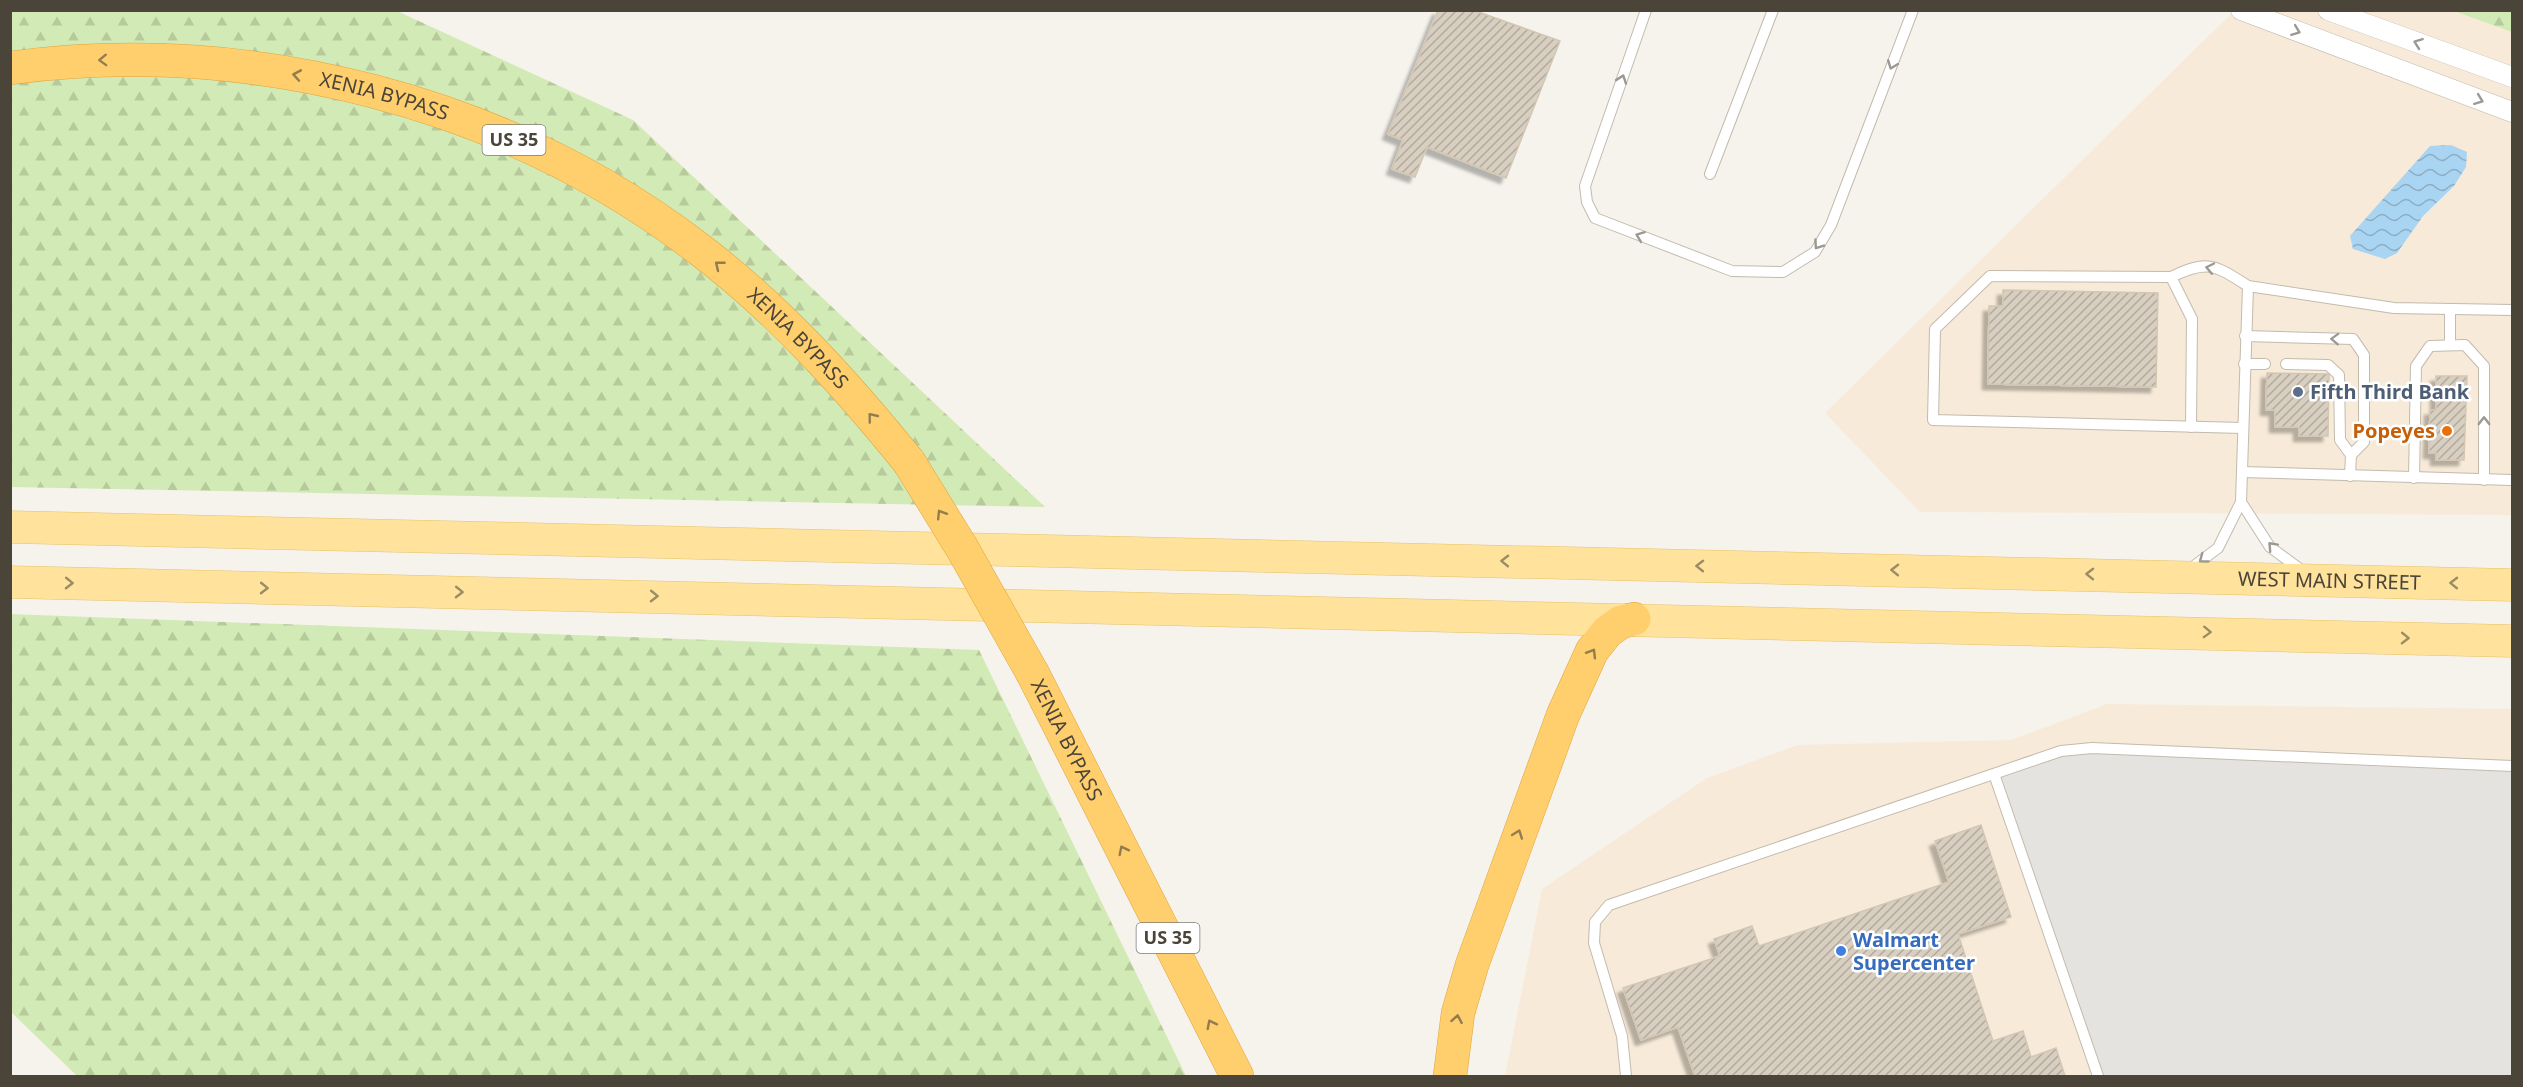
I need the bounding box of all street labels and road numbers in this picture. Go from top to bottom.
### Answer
street label: XENIA BYPASS [317,65,453,126]
road number: US 35 [482,125,546,155]
street label: XENIA BYPASS [742,281,855,395]
street label: WEST MAIN STREET [2238,565,2421,596]
street label: XENIA BYPASS [1025,674,1109,805]
road number: US 35 [1136,923,1200,953]

